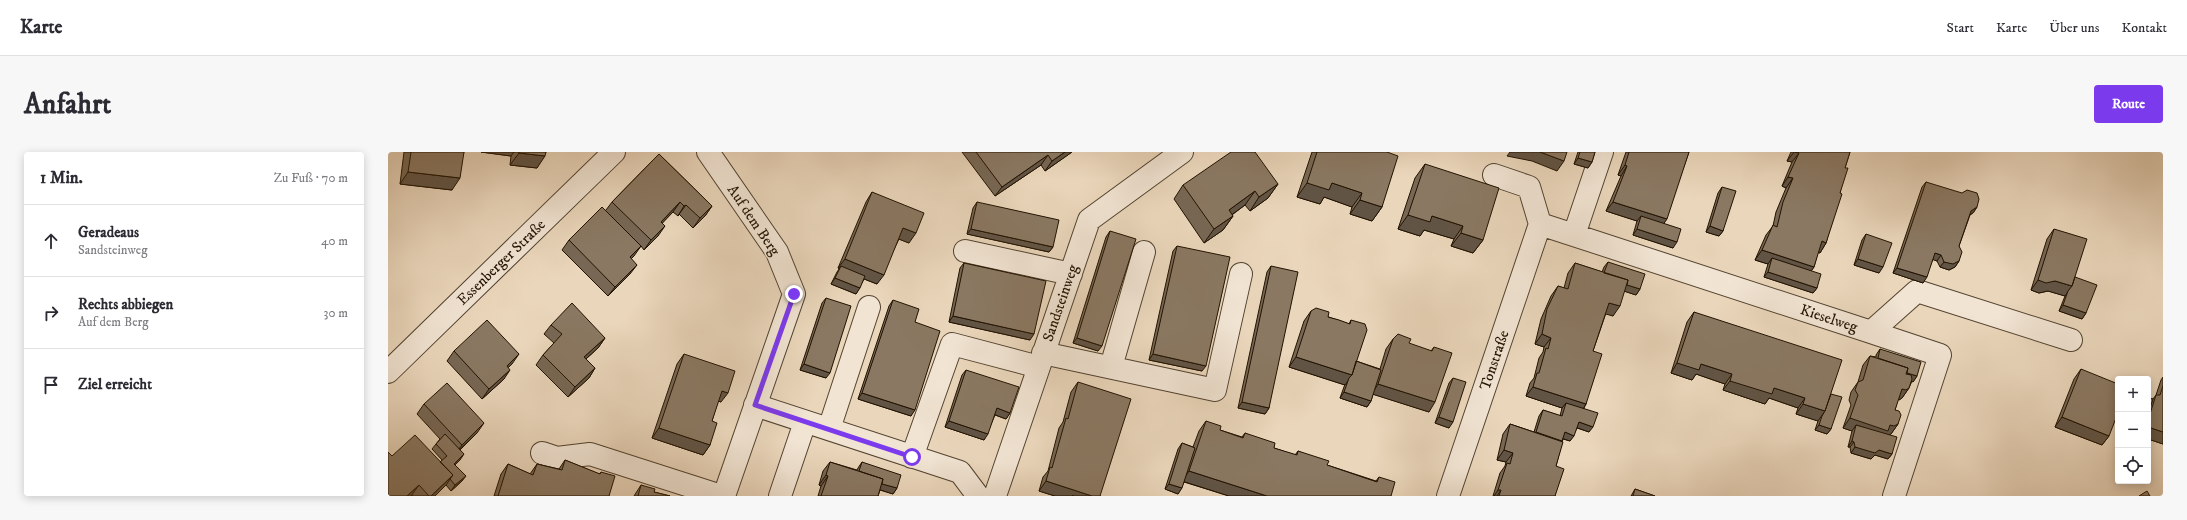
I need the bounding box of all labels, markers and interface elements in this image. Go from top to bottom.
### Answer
text: Karte [20,16,62,39]
text: Start [1947,19,1974,37]
text: Karte [1996,19,2027,37]
text: Über uns [2049,19,2099,37]
text: Kontakt [2121,19,2167,37]
button: Route [2094,85,2163,123]
text: Anfahrt [24,87,111,122]
text: 1 Min. [40,167,83,189]
text: Zu Fuß · 70 m [274,170,348,186]
street label: Auf dem Berg [723,181,785,260]
street label: Essenberger Straße [453,215,550,309]
text: Geradeaus [78,223,139,242]
icon: ahead [40,230,62,252]
text: 40 m [321,233,348,249]
text: Sandsteinweg [78,242,148,258]
street label: Sandsteinweg [1038,261,1083,344]
route end [785,285,803,303]
text: Rechts abbiegen [78,295,173,314]
street label: Kieselweg [1798,300,1861,337]
icon: right [40,302,62,324]
text: 30 m [324,305,348,321]
text: Auf dem Berg [78,314,149,330]
street label: Tonstraße [1475,328,1514,393]
icon: arrive [40,374,62,396]
text: Ziel erreicht [78,375,152,394]
map controls [2115,376,2151,484]
button: + [2115,376,2151,412]
button: − [2115,412,2151,448]
route start [903,448,921,466]
button: locate [2115,448,2151,484]

